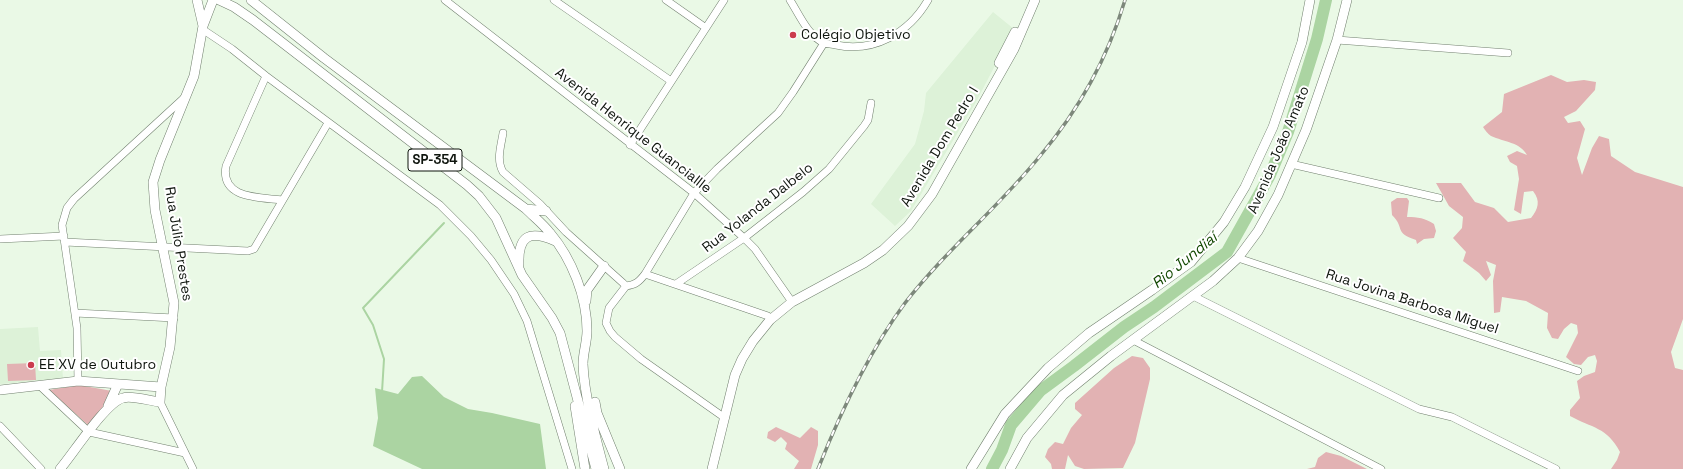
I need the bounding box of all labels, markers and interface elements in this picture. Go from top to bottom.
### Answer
place label: Colégio Objetivo [801,27,911,43]
marker: Colégio Objetivo [788,30,798,40]
street label: Avenida Henrique Guanciallle [551,65,715,197]
street label: Avenida Dom Pedro I [898,84,982,210]
street label: Avenida João Amato [1245,84,1313,216]
road number: SP-354 [408,149,462,171]
street label: Rua Yolanda Dalbelo [699,160,817,256]
street label: Rua Júlio Prestes [161,186,195,302]
water label: Rio Jundiaí [1149,229,1221,293]
street label: Rua Jovina Barbosa Miguel [1324,266,1500,338]
place label: EE XV de Outubro [39,357,156,373]
marker: EE XV de Outubro [26,360,36,370]

